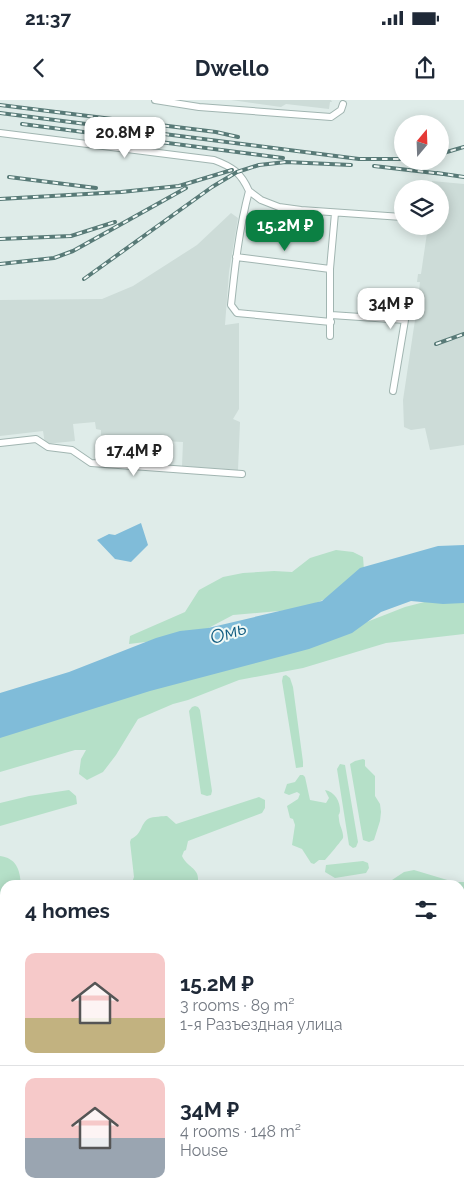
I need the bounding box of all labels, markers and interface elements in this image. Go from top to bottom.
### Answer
text: 21:37 [25,7,71,29]
icon: back [25,54,53,82]
icon: share [411,54,439,82]
text: Dwello [195,55,269,81]
north arrow [394,115,449,170]
map controls [394,115,449,235]
pin: 20.8M ₽ [79,117,171,159]
text: 20.8M ₽ [95,123,155,142]
button: layers [394,180,449,235]
pin: 15.2M ₽ [239,210,331,252]
text: 15.2M ₽ [257,216,313,235]
pin: 34M ₽ [356,288,426,330]
text: 34M ₽ [368,294,414,313]
pin: 17.4M ₽ [88,434,180,477]
text: 17.4M ₽ [106,441,162,460]
water label: Омь [207,616,249,648]
icon: filters [412,896,440,924]
text: 4 homes [25,898,110,923]
text: 15.2M ₽ [180,971,254,996]
icon: home [65,973,125,1033]
text: 3 rooms · 89 m² [180,996,295,1015]
text: 1-я Разъездная улица [180,1015,342,1034]
text: 34M ₽ [180,1097,239,1122]
icon: home [65,1098,125,1158]
text: 4 rooms · 148 m² [180,1122,301,1141]
text: House [180,1141,228,1160]

